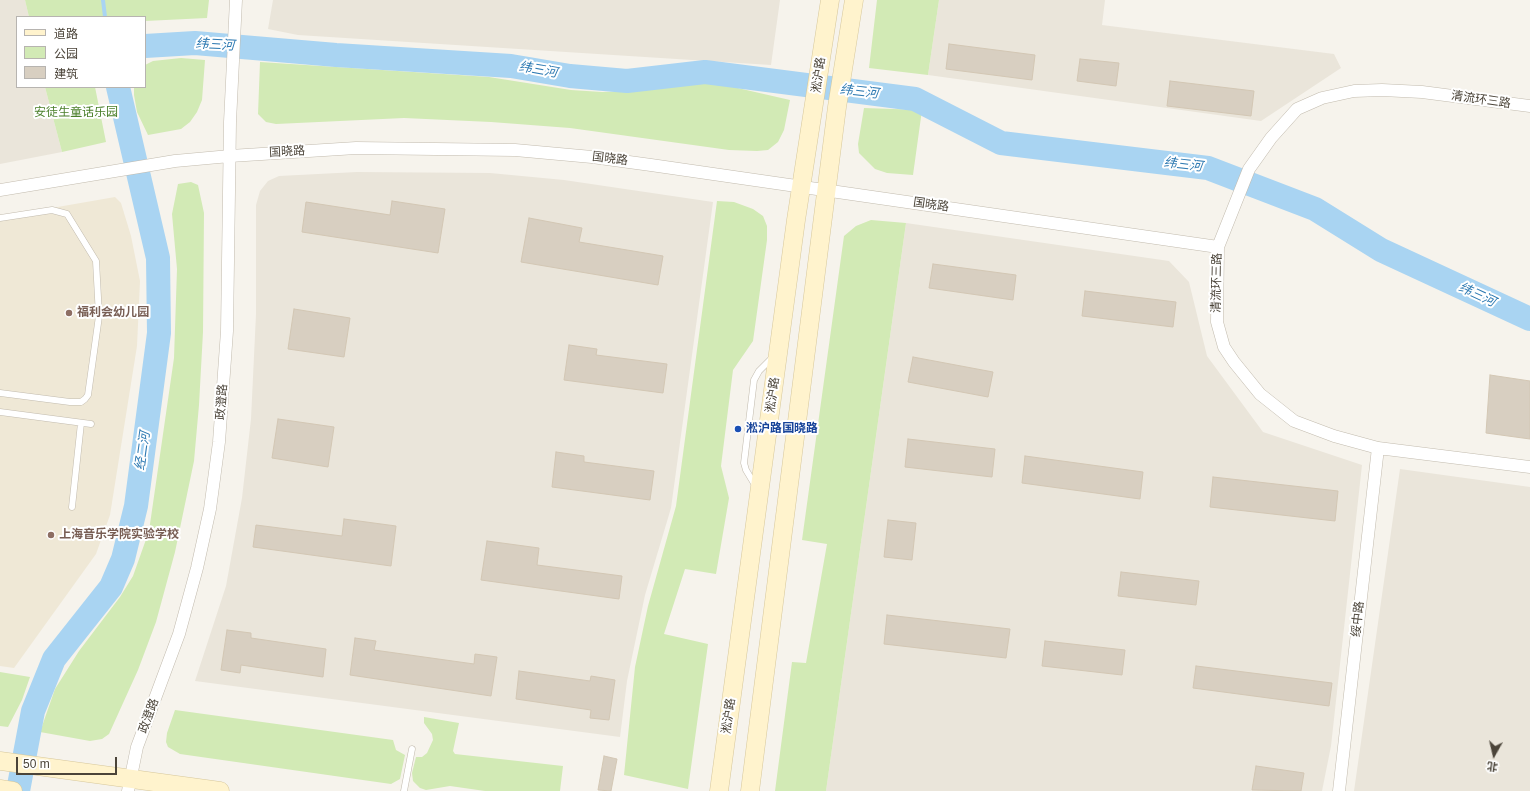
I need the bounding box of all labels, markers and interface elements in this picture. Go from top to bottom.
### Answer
legend [16,16,146,88]
text: 道路 [54,27,78,41]
water label: 纬三河 [195,36,235,54]
text: 公园 [54,47,78,61]
street label: 淞沪路 [809,56,829,94]
water label: 纬三河 [517,59,559,81]
text: 建筑 [54,67,78,81]
water label: 纬三河 [839,82,879,102]
street label: 清流环三路 [1450,89,1512,111]
park label: 安徒生童话乐园 [34,106,118,120]
street label: 国晓路 [269,144,305,160]
street label: 国晓路 [591,150,629,168]
water label: 纬三河 [1163,155,1203,175]
street label: 国晓路 [912,195,950,215]
street label: 清流环三路 [1209,253,1225,313]
water label: 纬三河 [1456,280,1498,310]
place label: 福利会幼儿园 [77,306,149,320]
marker: 福利会幼儿园 [64,308,74,318]
street label: 淞沪路 [763,376,783,414]
street label: 政澄路 [214,384,230,420]
place label: 淞沪路国晓路 [746,422,818,436]
marker: 淞沪路国晓路 [733,424,743,434]
water label: 经二河 [133,431,153,471]
place label: 上海音乐学院实验学校 [59,528,179,542]
marker: 上海音乐学院实验学校 [46,530,56,540]
street label: 绥中路 [1349,600,1367,638]
street label: 政澄路 [136,697,162,735]
street label: 淞沪路 [719,697,739,735]
north arrow [1474,735,1514,775]
scale bar [18,749,119,775]
text: 50 m [23,757,50,771]
text: 北 [1486,760,1499,774]

